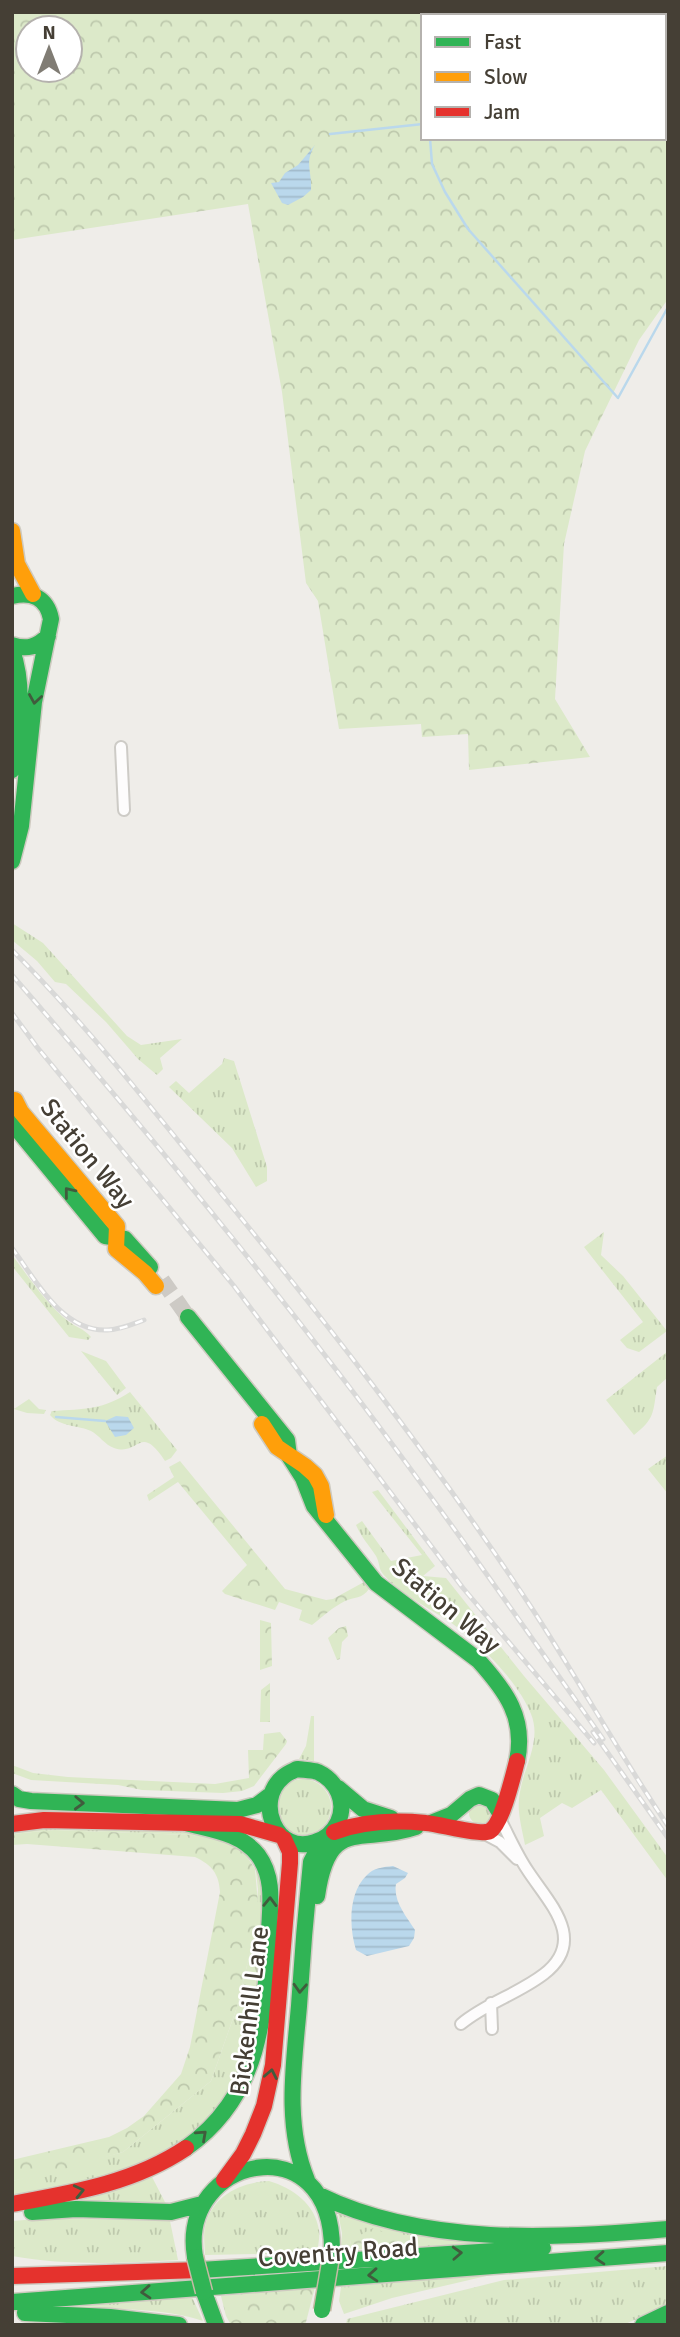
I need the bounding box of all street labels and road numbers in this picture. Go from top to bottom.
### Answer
street label: Station Way [33,1092,141,1216]
street label: Station Way [385,1551,507,1661]
street label: Bickenhill Lane [224,1925,276,2097]
street label: Coventry Road [257,2231,419,2275]

